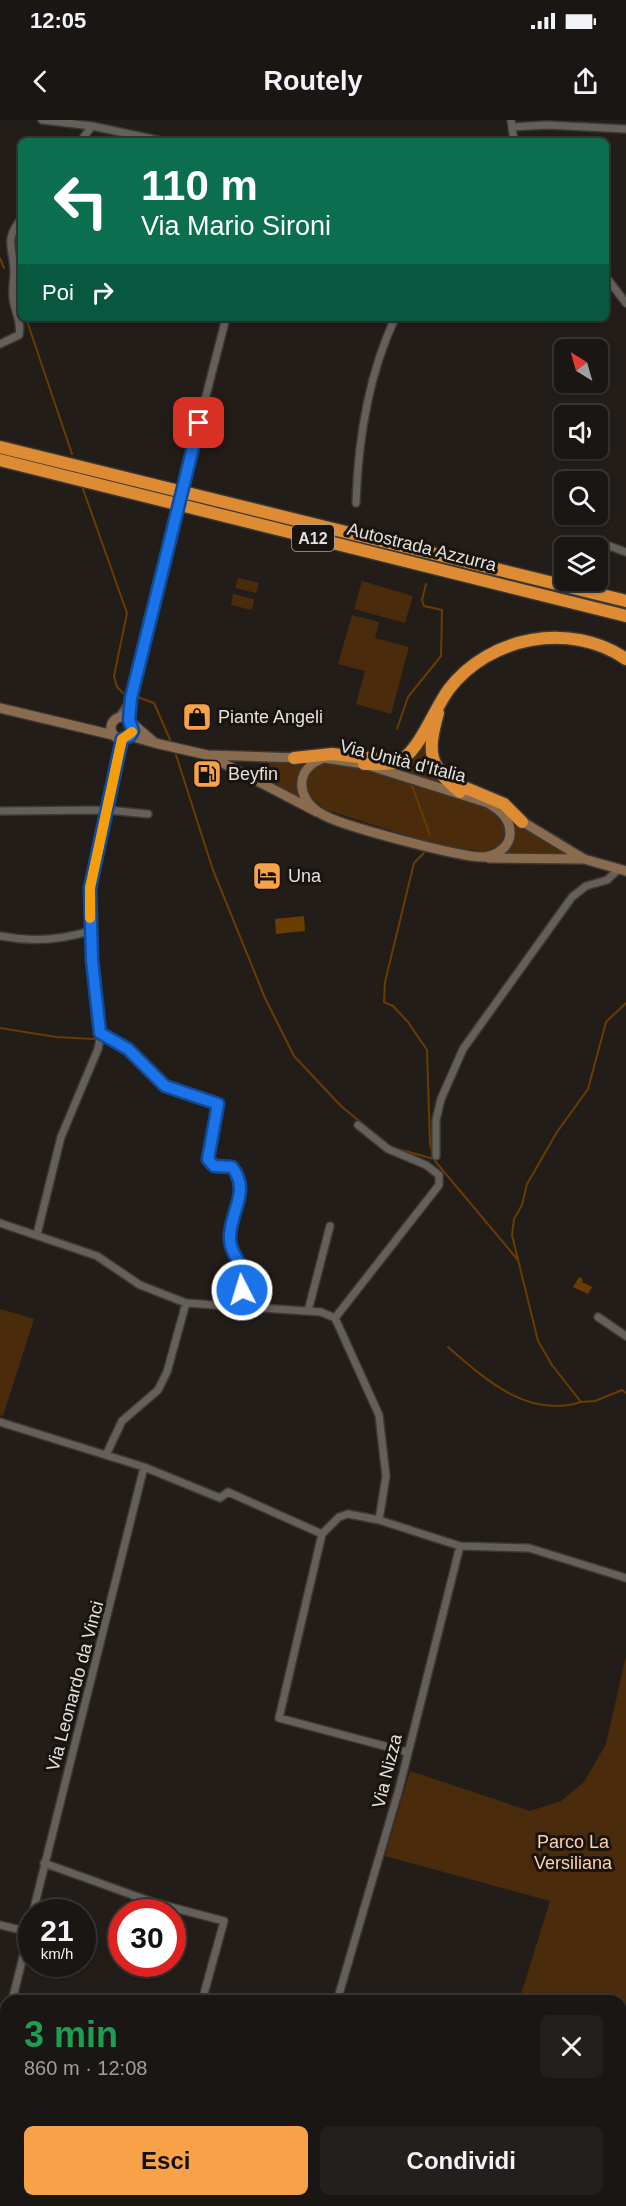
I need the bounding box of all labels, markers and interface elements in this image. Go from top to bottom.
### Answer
text: 12:05 [30,8,86,33]
icon: back [24,65,57,98]
icon: share [569,65,602,98]
text: Routely [263,66,363,96]
icon: left [42,162,120,240]
text: 110 m [141,162,258,209]
text: Via Mario Sironi [141,211,331,241]
icon: right [86,276,119,309]
text: Poi [42,280,74,305]
north arrow [554,339,608,393]
map controls [554,339,608,591]
pin [173,397,224,448]
button: sound [554,405,608,459]
icon: arrive [182,406,215,439]
button: search [554,471,608,525]
street label: Autostrada Azzurra [345,519,500,575]
road number: A12 [292,525,334,551]
button: layers [554,537,608,591]
shop icon: Piante Angeli [181,701,213,733]
place label: Piante Angeli [218,707,323,727]
street label: Via Unità d'Italia [338,736,469,787]
fuel station icon: Beyfin [191,758,223,790]
place label: Beyfin [228,764,278,784]
hotel icon: Una [251,860,283,892]
place label: Una [288,866,322,886]
position arrow [210,1258,274,1322]
street label: Via Leonardo da Vinci [43,1599,107,1773]
street label: Via Nizza [368,1731,406,1810]
park label: Parco La Versiliana [534,1832,613,1873]
speed limit sign: 30 [108,1899,186,1977]
text: 21 [40,1914,74,1947]
text: km/h [41,1945,73,1962]
text: 3 min [24,2014,118,2055]
button: close [540,2015,603,2078]
text: 860 m · 12:08 [24,2057,147,2079]
button: Esci [24,2126,308,2195]
button: Condividi [320,2126,603,2195]

